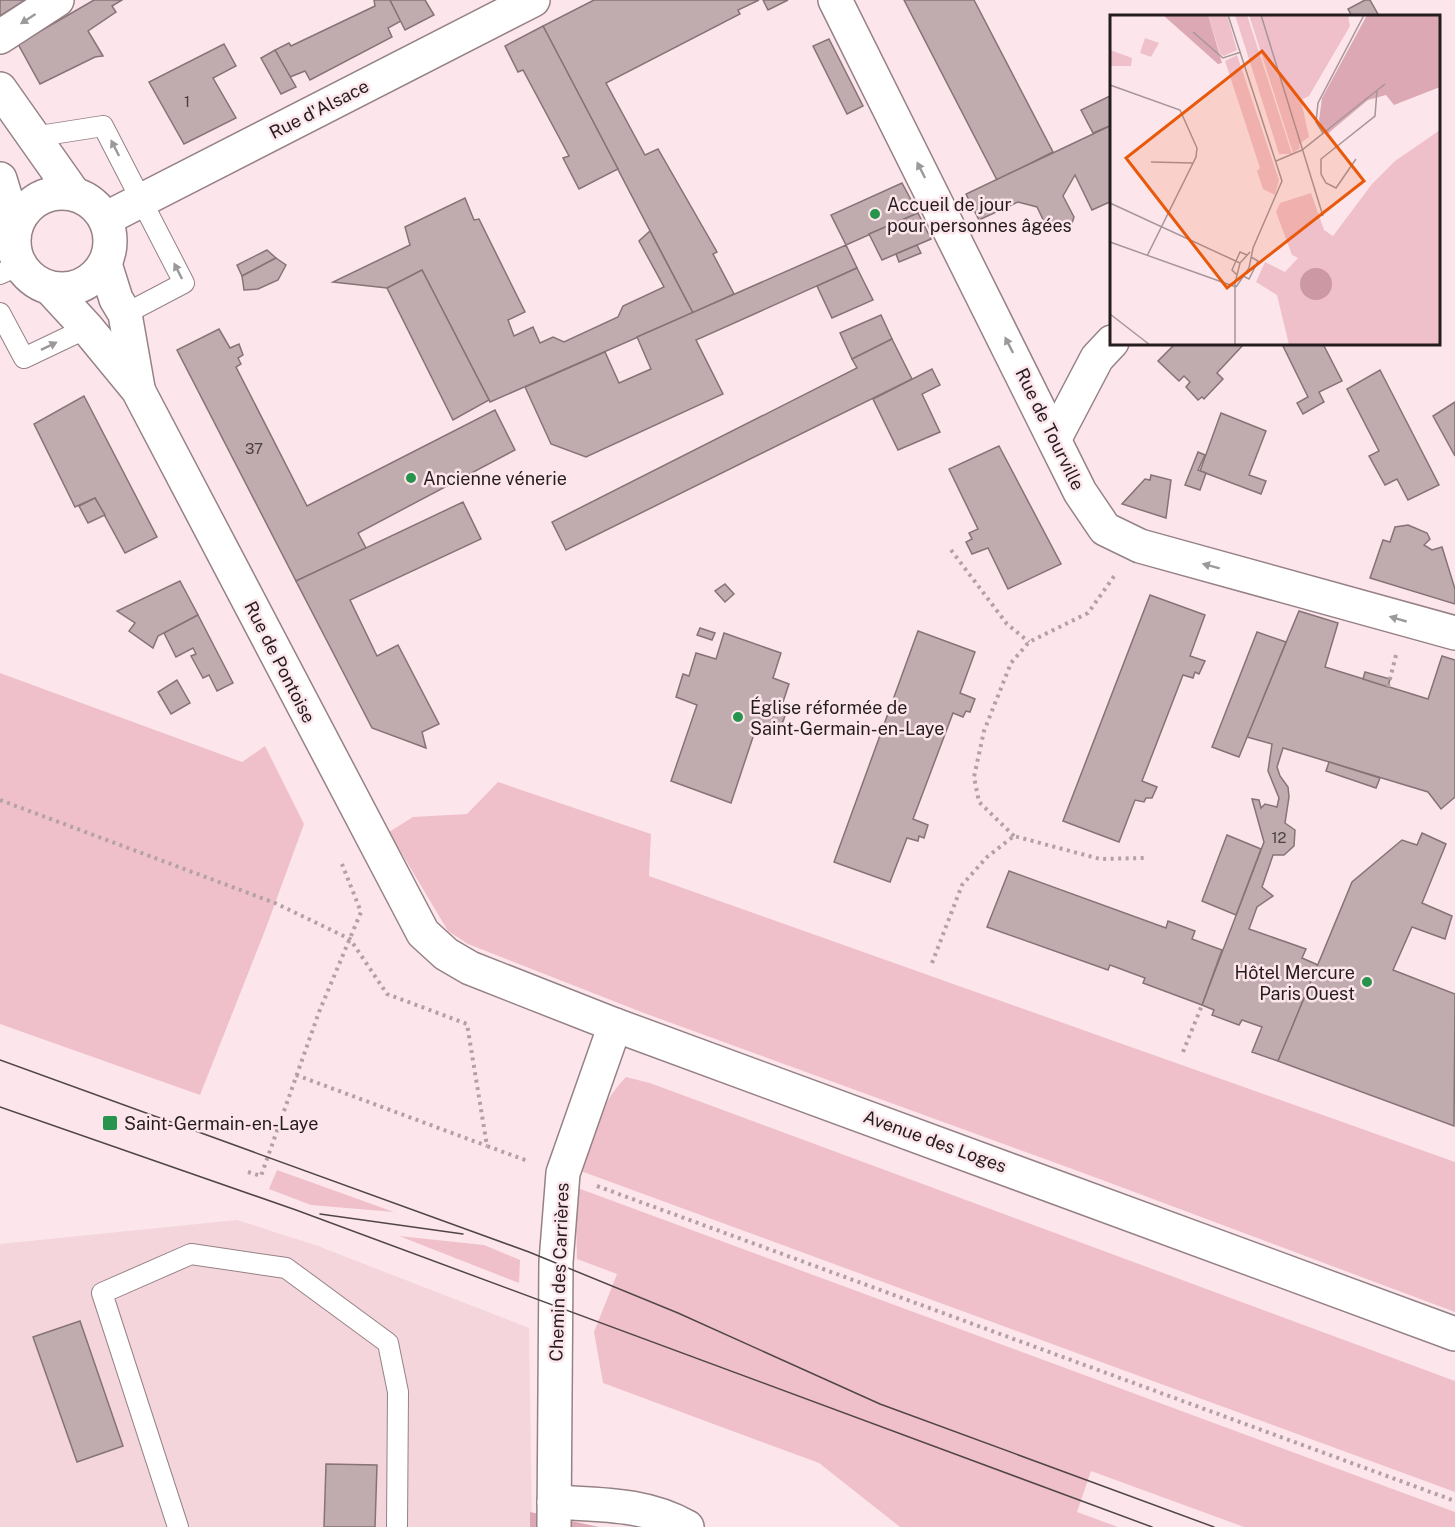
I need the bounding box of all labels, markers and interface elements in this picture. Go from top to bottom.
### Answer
one-way arrow [20,13,37,24]
inset map [1110,15,1440,345]
street label: Rue d'Alsace [266,75,372,143]
house number: 1 [184,93,190,110]
one-way arrow [110,140,119,157]
one-way arrow [916,162,926,179]
place label: Accueil de jour pour personnes âgées [887,194,1072,236]
marker: Accueil de jour pour personnes âgées [868,207,882,221]
one-way arrow [173,262,183,279]
one-way arrow [1004,336,1013,353]
one-way arrow [41,341,58,351]
street label: Rue de Tourville [1011,364,1089,494]
house number: 37 [245,440,263,457]
place label: Ancienne vénerie [423,468,567,489]
marker: Ancienne vénerie [404,471,418,485]
one-way arrow [1202,561,1220,570]
street label: Rue de Pontoise [240,598,320,726]
one-way arrow [1389,614,1407,623]
place label: Église réformée de Saint-Germain-en-Laye [750,696,944,739]
marker: Église réformée de Saint-Germain-en-Laye [731,710,745,724]
house number: 12 [1271,829,1287,846]
place label: Hôtel Mercure Paris Ouest [1234,962,1355,1004]
marker: Hôtel Mercure Paris Ouest [1360,975,1374,989]
street label: Avenue des Loges [861,1105,1009,1177]
place label: Saint-Germain-en-Laye [124,1113,318,1134]
marker: Saint-Germain-en-Laye [101,1114,119,1132]
street label: Chemin des Carrières [545,1182,573,1362]

